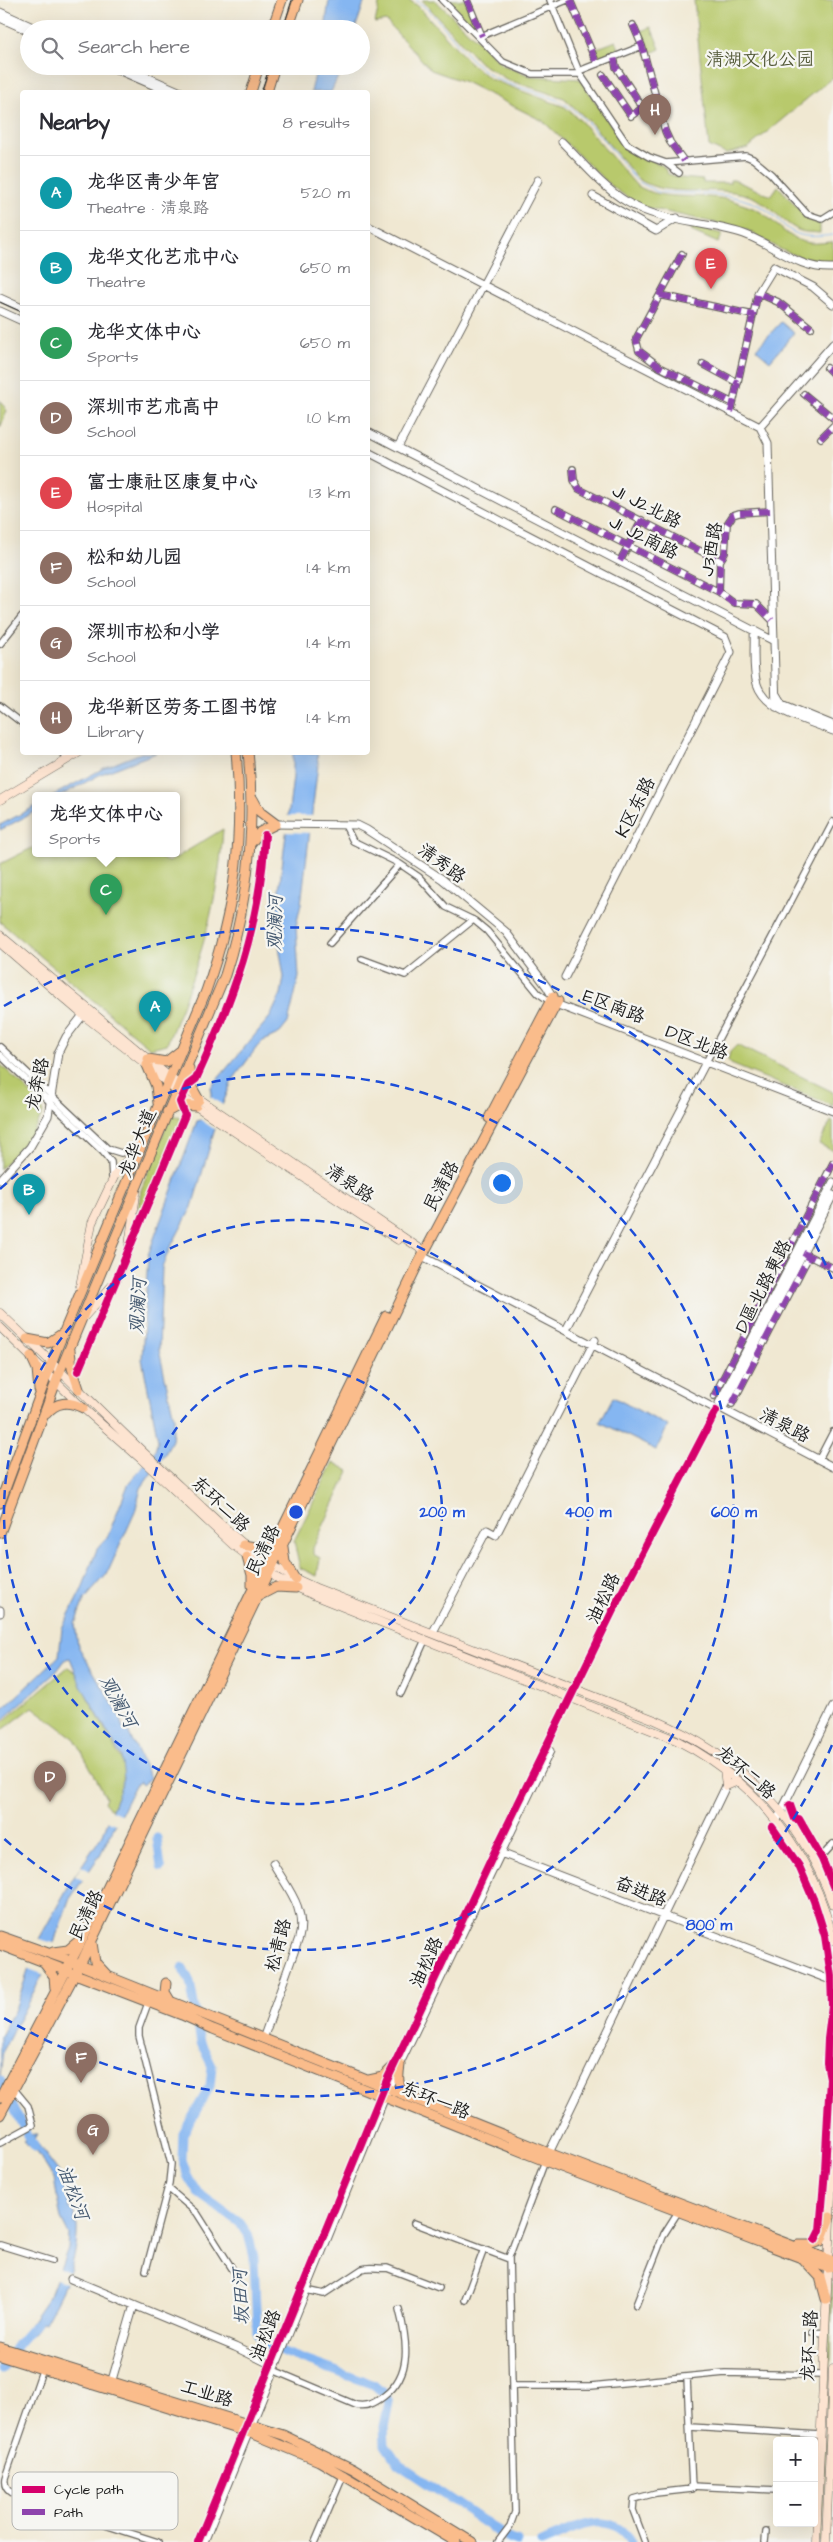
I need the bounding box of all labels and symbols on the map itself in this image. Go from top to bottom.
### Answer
park label: 清湖文化公园 [706,47,814,72]
pin: H [639,94,671,135]
pin: E [695,248,727,289]
street label: J1 J2北路 [608,478,686,535]
street label: J1 J2南路 [605,509,683,566]
street label: J3西路 [694,520,729,578]
street label: K区东路 [610,773,661,842]
street label: 清秀路 [413,837,471,889]
pin: C [90,874,122,915]
water label: 观澜河 [262,891,290,952]
street label: E区南路 [579,983,648,1030]
pin: A [139,991,171,1032]
street label: D区北路 [662,1019,732,1066]
street label: 龙奔路 [20,1055,55,1113]
street label: 龙华大道 [112,1105,163,1181]
street label: 民清路 [418,1157,465,1216]
street label: 清泉路 [320,1158,379,1209]
your location [489,1170,515,1196]
pin: B [13,1174,45,1215]
street label: D區北路東路 [729,1235,798,1337]
water label: 观澜河 [124,1274,154,1335]
street label: 清泉路 [755,1402,815,1449]
street label: 东环二路 [186,1471,256,1538]
text: 200 m [418,1502,465,1523]
text: 400 m [565,1502,612,1523]
text: 600 m [711,1502,757,1523]
centre of rings [287,1503,305,1521]
street label: 民清路 [240,1520,287,1580]
street label: 油松路 [580,1568,627,1628]
water label: 观澜河 [92,1670,145,1736]
street label: 龙环二路 [710,1739,781,1805]
pin: D [34,1761,66,1802]
street label: 奋进路 [611,1870,671,1913]
street label: 民清路 [63,1885,110,1945]
text: 800 m [686,1915,732,1936]
street label: 松青路 [259,1916,298,1974]
street label: 油松路 [404,1932,449,1992]
pin: F [65,2042,97,2083]
street label: 东环一路 [398,2075,474,2126]
pin: G [77,2114,109,2155]
water label: 油松河 [50,2161,96,2227]
water label: 坂田河 [226,2265,256,2326]
street label: 油松路 [244,2305,287,2365]
street label: 龙环二路 [795,2309,824,2383]
street label: 工业路 [177,2374,236,2413]
legend [12,2472,178,2530]
text: Cycle path [54,2480,123,2500]
text: Path [54,2503,83,2523]

